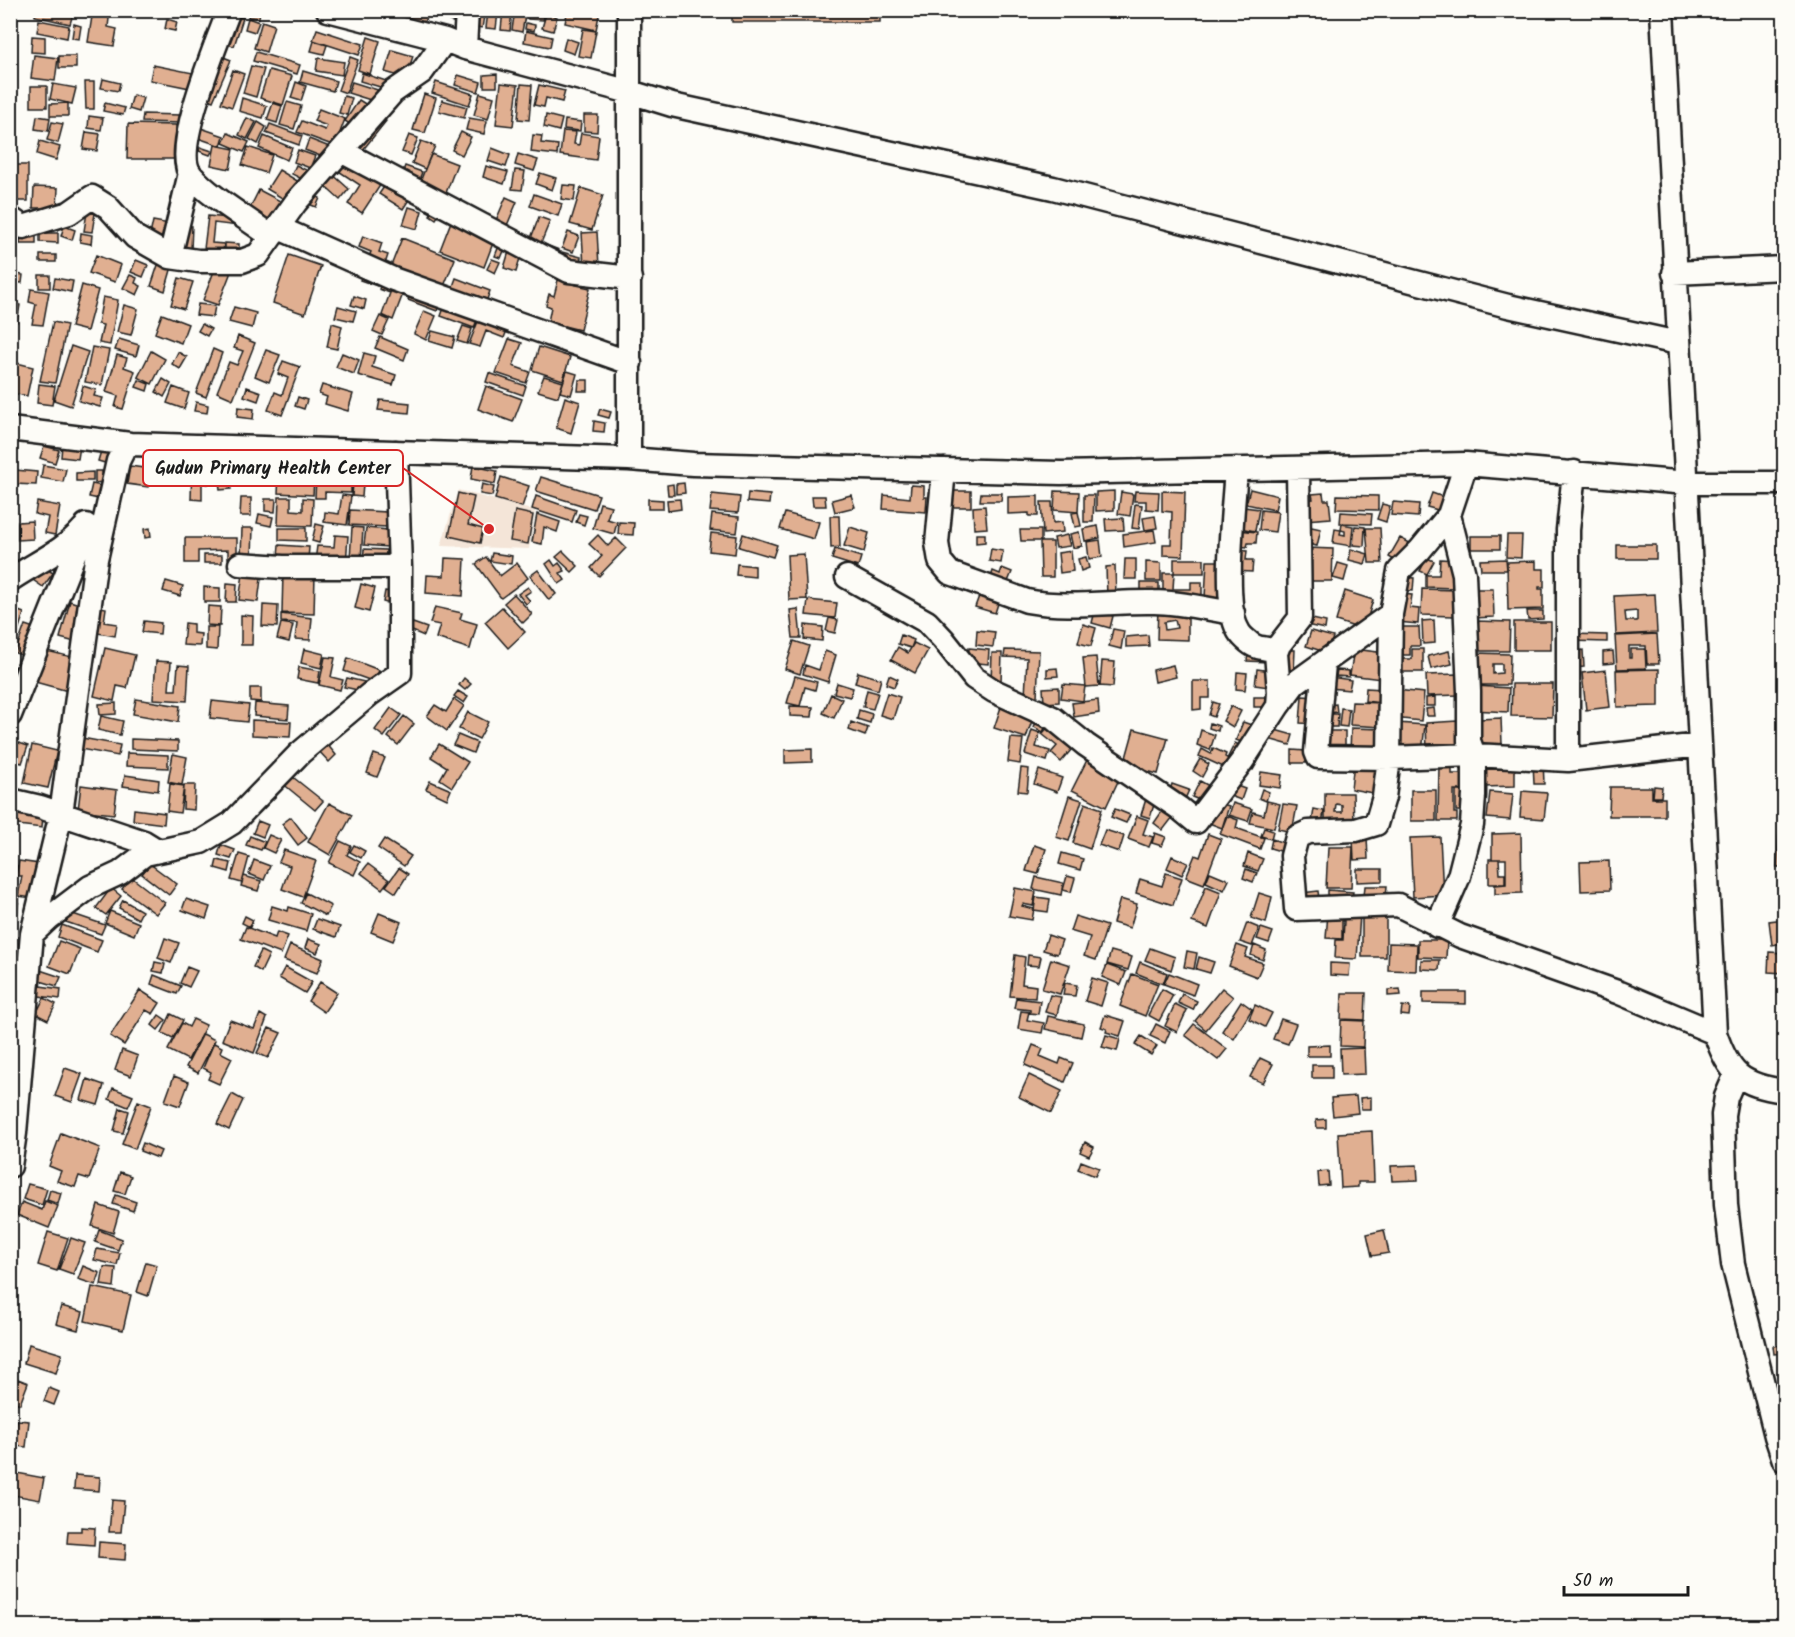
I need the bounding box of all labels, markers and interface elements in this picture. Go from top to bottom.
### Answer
callout: Gudun Primary Health Center [143,450,403,486]
text: Gudun Primary Health Center [155,455,392,484]
scale bar [1564,1559,1688,1597]
text: 50 m [1573,1567,1613,1596]

